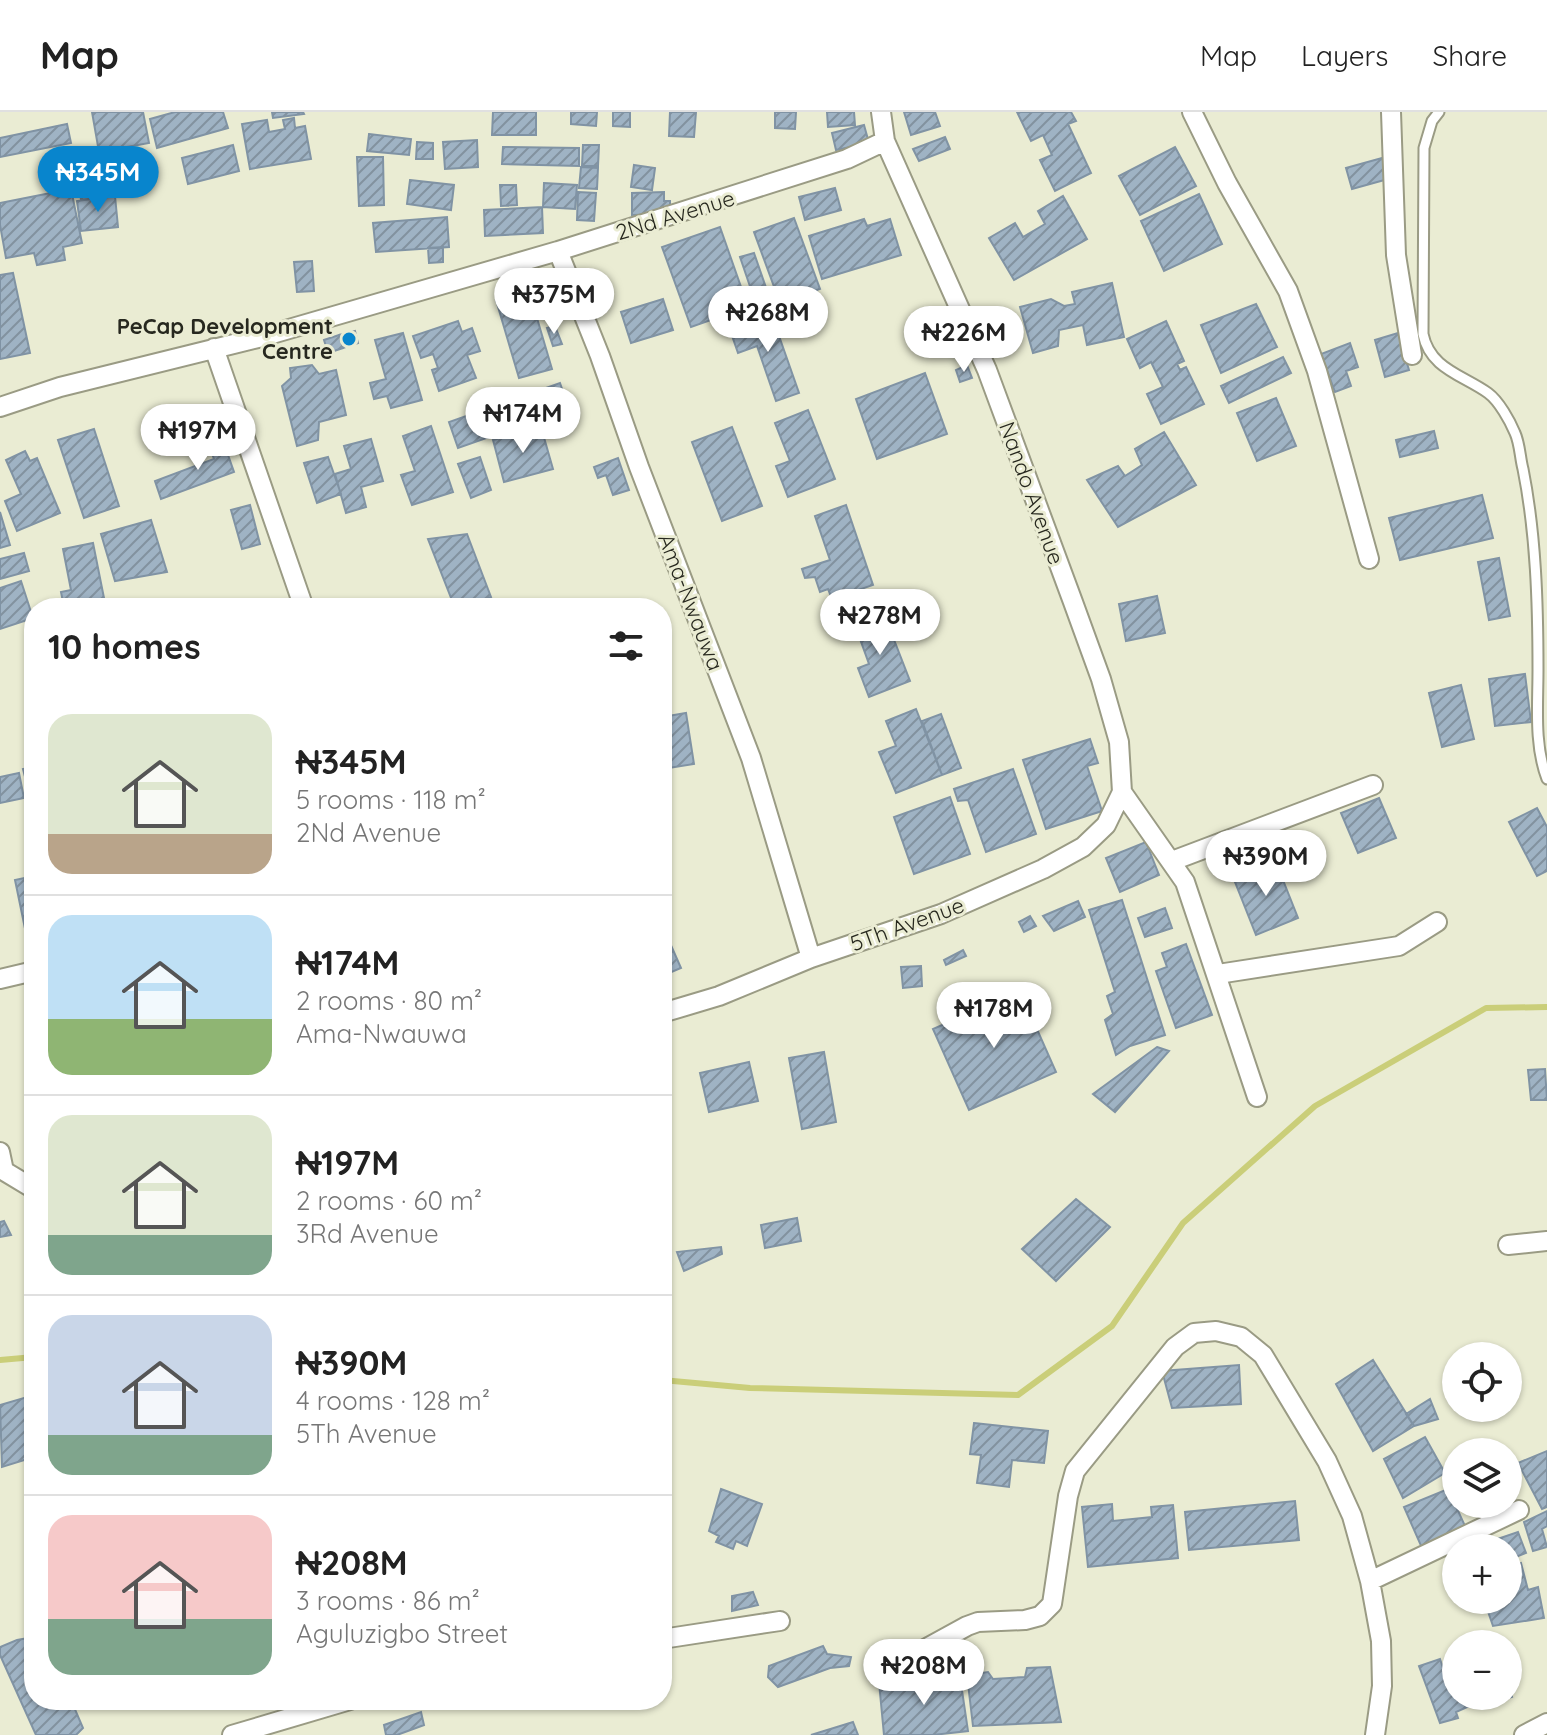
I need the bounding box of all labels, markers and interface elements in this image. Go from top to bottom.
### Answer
text: Map [40,31,119,79]
text: Map [1200,38,1257,73]
text: Layers [1301,38,1388,73]
text: Share [1432,38,1507,73]
pin: ₦345M [42,146,154,214]
text: ₦345M [56,155,140,188]
street label: 2Nd Avenue [612,184,738,246]
pin: ₦375M [498,268,610,336]
text: ₦375M [512,277,596,310]
pin: ₦268M [712,286,824,354]
text: ₦268M [726,295,810,328]
pin: ₦226M [908,306,1020,374]
place label: PeCap Development Centre [117,312,333,365]
text: ₦226M [922,315,1006,348]
marker: PeCap Development Centre [340,330,358,348]
pin: ₦174M [467,387,579,455]
text: ₦174M [483,396,563,429]
pin: ₦197M [142,404,254,472]
text: ₦197M [159,413,237,446]
street label: Nando Avenue [993,418,1071,568]
street label: Ama-Nwauwa [652,530,730,674]
pin: ₦278M [824,589,936,657]
text: ₦278M [838,598,922,631]
icon: filters [604,624,648,668]
text: 10 homes [48,625,201,668]
text: ₦345M [296,740,407,783]
icon: home [112,746,208,842]
text: 5 rooms · 118 m² [296,783,486,816]
text: 2Nd Avenue [296,816,441,849]
pin: ₦390M [1210,830,1322,898]
text: ₦390M [1223,839,1309,872]
street label: 5Th Avenue [846,890,968,958]
text: ₦174M [296,941,399,984]
icon: home [112,947,208,1043]
pin: ₦178M [938,982,1050,1050]
text: 2 rooms · 80 m² [296,984,482,1017]
text: ₦178M [954,991,1034,1024]
text: Ama-Nwauwa [296,1017,467,1050]
text: ₦197M [296,1141,399,1184]
icon: home [112,1147,208,1243]
text: 2 rooms · 60 m² [296,1184,482,1217]
text: 3Rd Avenue [296,1217,439,1250]
text: ₦390M [296,1341,407,1384]
map controls [1442,1342,1522,1710]
button: locate [1442,1342,1522,1422]
icon: home [112,1347,208,1443]
text: 4 rooms · 128 m² [296,1384,490,1417]
text: 5Th Avenue [296,1417,437,1450]
button: layers [1442,1438,1522,1518]
button: + [1442,1534,1522,1614]
text: ₦208M [296,1541,408,1584]
icon: home [112,1547,208,1643]
text: 3 rooms · 86 m² [296,1584,480,1617]
text: Aguluzigbo Street [296,1617,508,1650]
button: − [1442,1630,1522,1710]
pin: ₦208M [868,1639,980,1707]
text: ₦208M [881,1648,967,1681]

